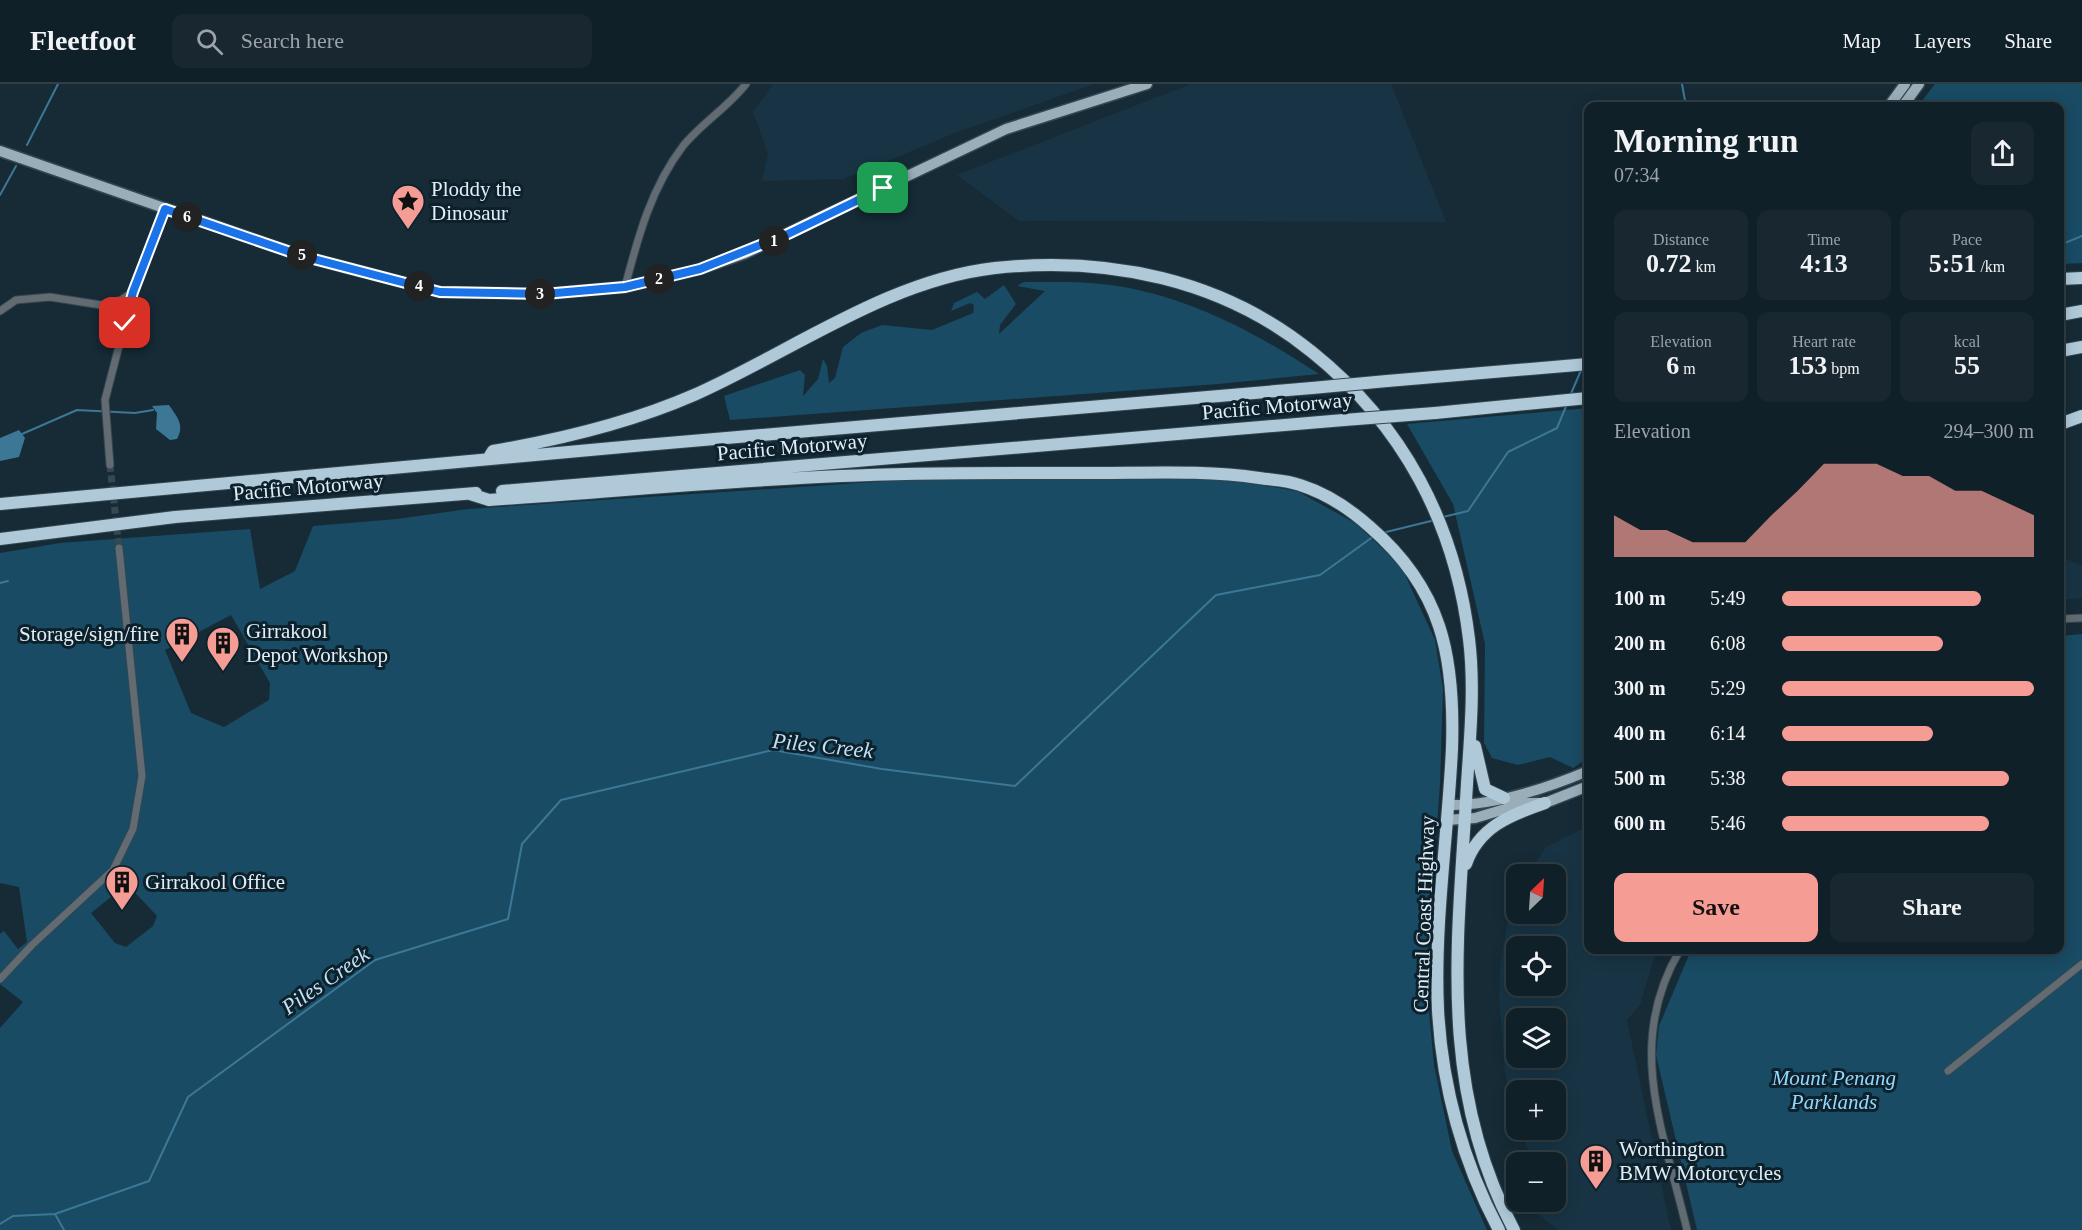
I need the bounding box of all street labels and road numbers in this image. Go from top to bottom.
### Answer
street label: Pacific Motorway [1201,387,1354,425]
street label: Pacific Motorway [716,428,869,466]
street label: Pacific Motorway [232,468,385,506]
street label: Central Coast Highway [1409,815,1439,1013]

